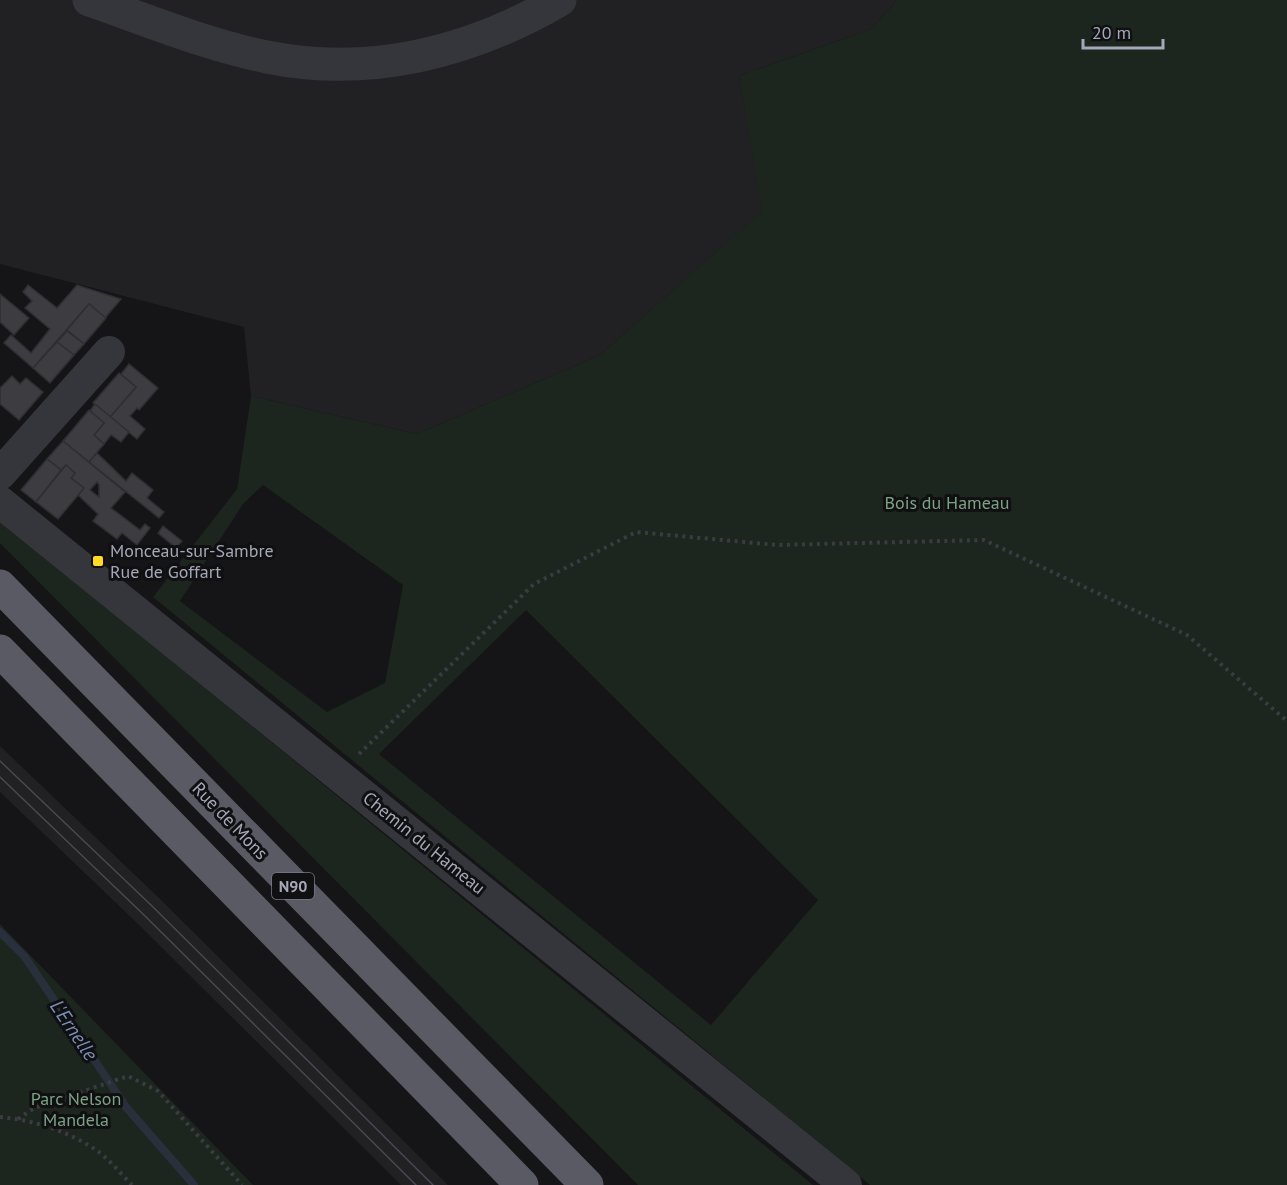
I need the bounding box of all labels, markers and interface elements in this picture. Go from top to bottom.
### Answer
scale bar [1083,12,1162,50]
text: 20 m [1092,21,1131,44]
park label: Bois du Hameau [885,491,1009,514]
place label: Monceau-sur-Sambre Rue de Goffart [110,539,274,583]
marker: Monceau-sur-Sambre Rue de Goffart [91,554,105,568]
street label: Rue de Mons [188,777,273,864]
street label: Chemin du Hameau [358,786,490,899]
road number: N90 [272,873,314,899]
water label: L'Ernelle [44,995,104,1066]
park label: Parc Nelson Mandela [31,1087,121,1131]

